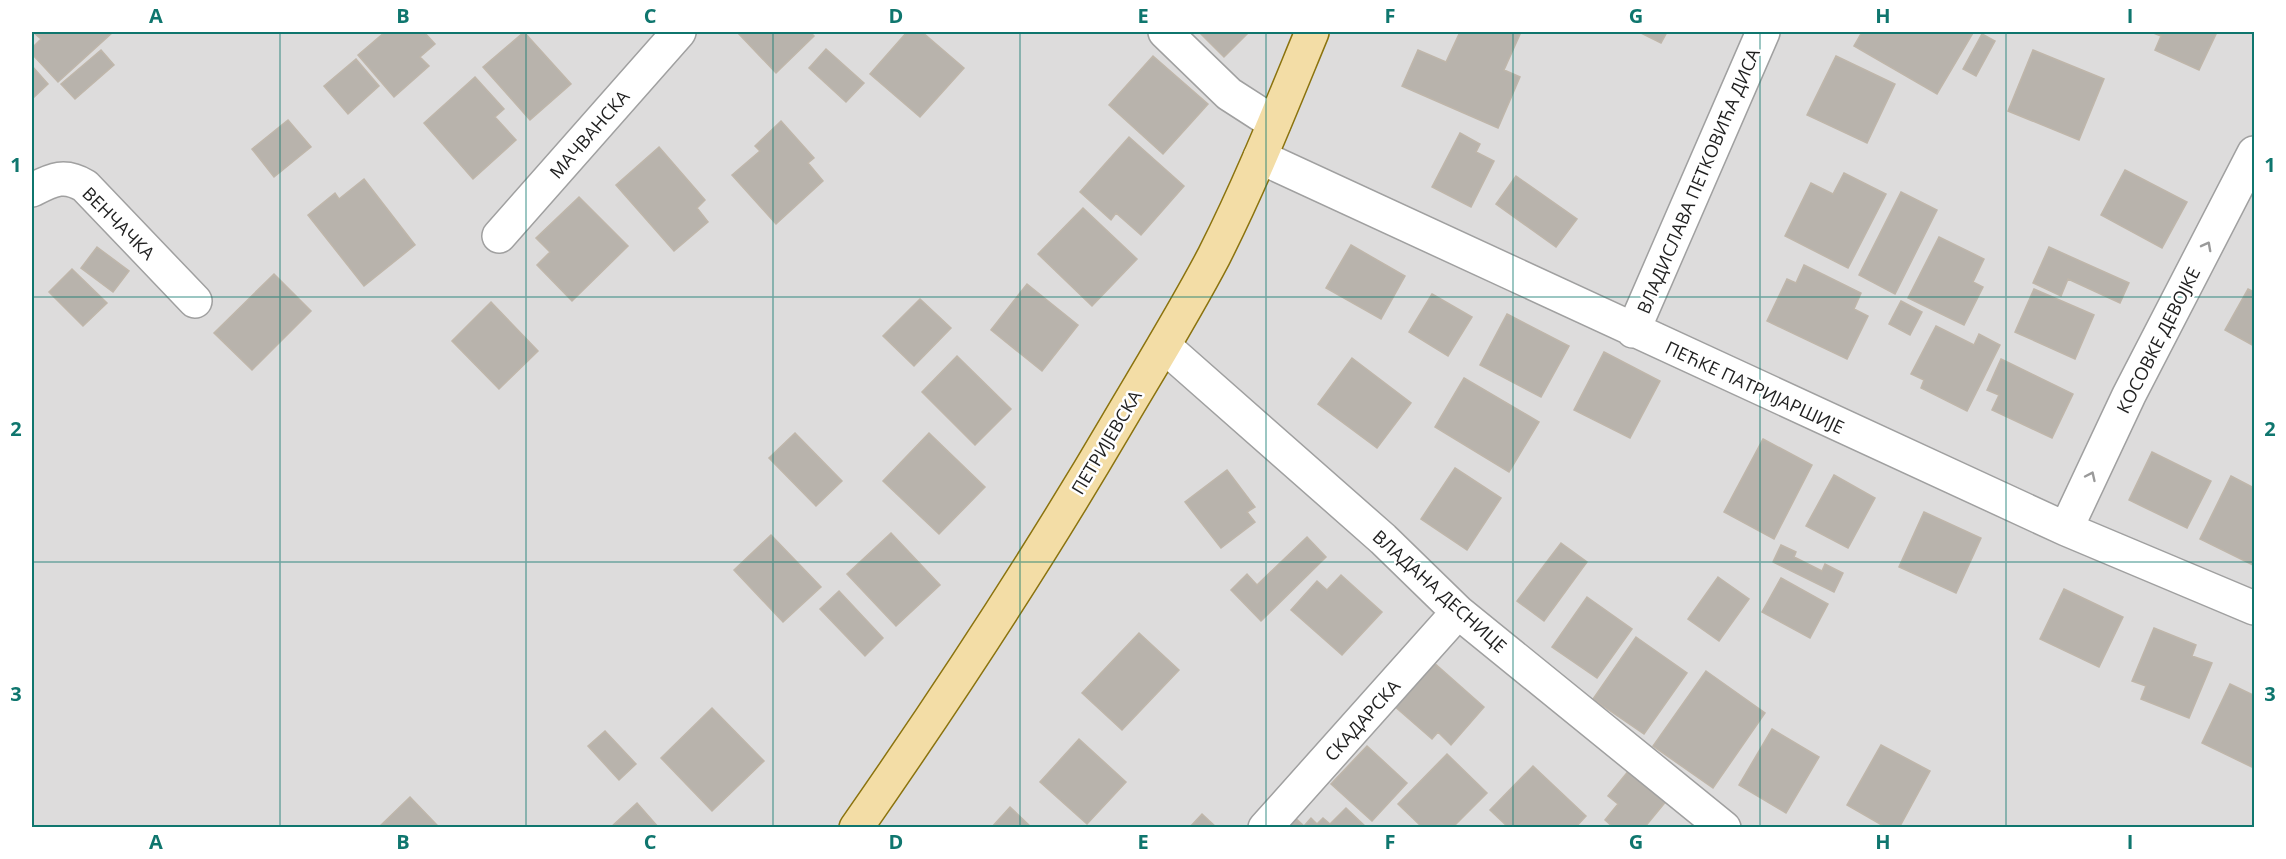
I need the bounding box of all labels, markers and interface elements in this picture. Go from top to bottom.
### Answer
text: A [149,2,163,29]
text: B [396,2,410,29]
text: C [644,2,657,29]
text: D [889,2,903,29]
text: E [1137,2,1149,29]
text: F [1385,2,1395,29]
text: G [1629,2,1643,29]
text: H [1875,2,1891,29]
text: I [2127,2,2133,29]
street label: ВЛАДИСЛАВА ПЕТКОВИЋА ДИСА [1631,44,1765,317]
street label: МАЧВАНСКА [544,84,635,183]
text: 1 [10,151,22,178]
text: 1 [2264,151,2276,178]
street label: ВЕНЧАЧКА [77,181,161,265]
one-way arrow [2200,242,2211,252]
street label: КОСОВКЕ ДЕВОЈКЕ [2111,263,2205,417]
street label: ПЕЋКЕ ПАТРИЈАРШИЈЕ [1662,335,1848,439]
street label: ПЕТРИЈЕВСКА [1065,385,1147,499]
text: 2 [10,415,22,442]
text: 2 [2264,415,2276,442]
one-way arrow [2083,472,2095,483]
street label: ВЛАДАНА ДЕСНИЦЕ [1368,524,1512,658]
street label: СКАДАРСКА [1319,674,1405,766]
text: 3 [10,680,22,707]
text: 3 [2264,680,2276,707]
text: A [149,828,163,855]
text: B [396,828,410,855]
text: C [644,828,657,855]
text: D [889,828,903,855]
text: E [1137,828,1149,855]
text: F [1385,828,1395,855]
text: G [1629,828,1643,855]
text: H [1875,828,1891,855]
text: I [2127,828,2133,855]

